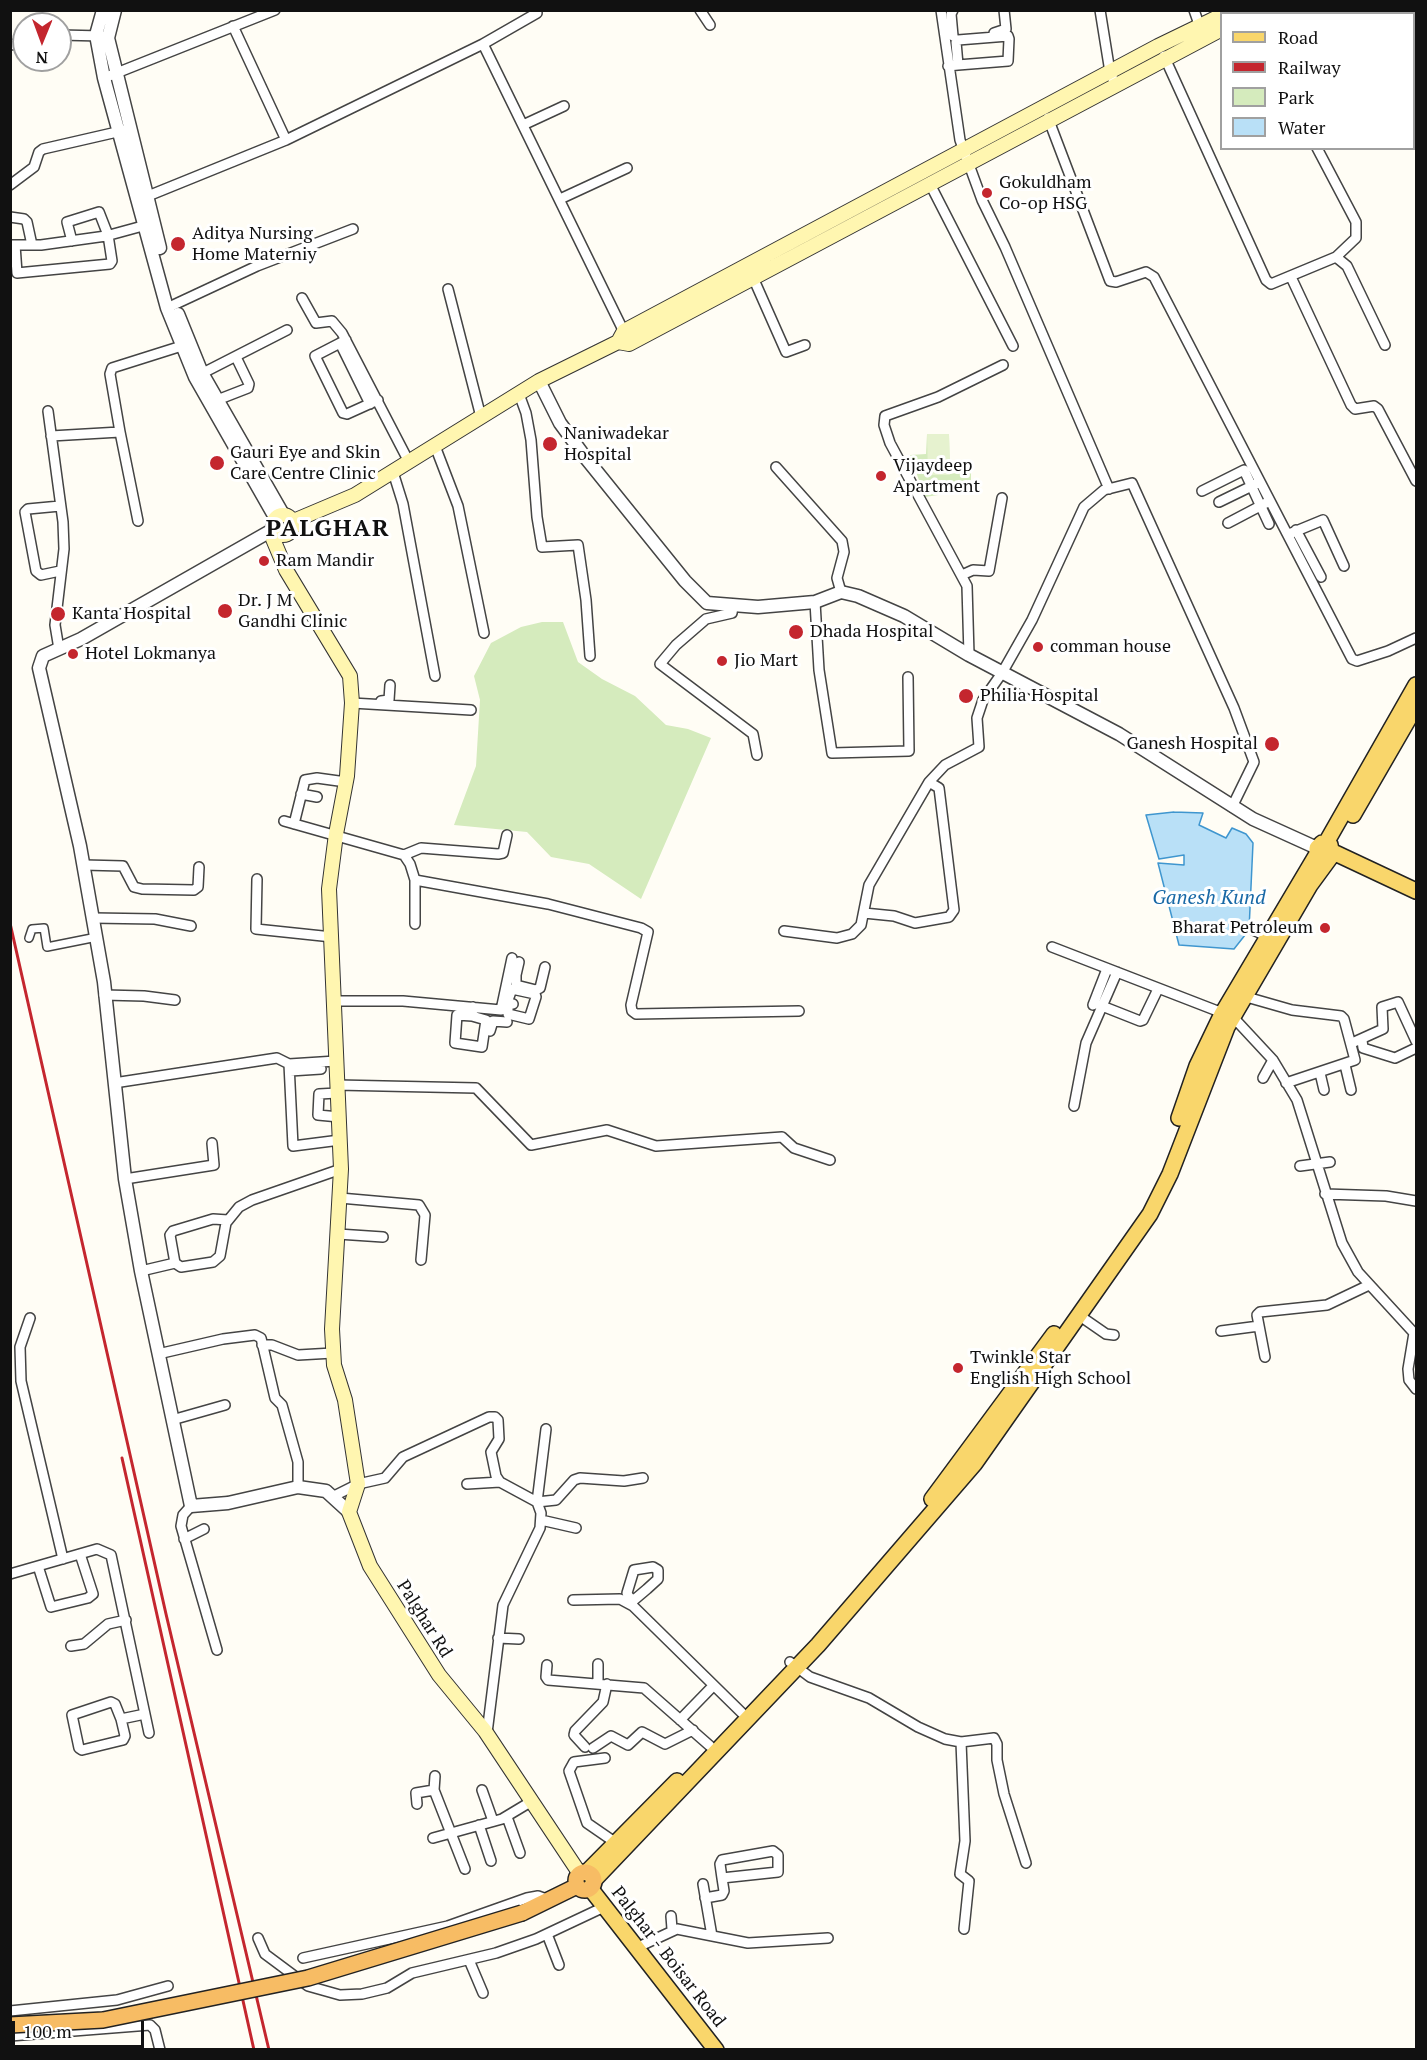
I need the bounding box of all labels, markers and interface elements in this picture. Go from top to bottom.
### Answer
north arrow [12,12,72,72]
legend [1220,12,1415,150]
text: Road [1278,25,1318,49]
text: N [35,47,48,69]
text: Railway [1278,55,1341,79]
text: Park [1278,85,1314,109]
text: Water [1278,115,1325,139]
place label: Gokuldham Co-op HSG [999,172,1092,214]
marker: Gokuldham Co-op HSG [980,186,994,200]
place label: Aditya Nursing Home Materniy [192,223,317,266]
marker: Aditya Nursing Home Materniy [169,235,187,253]
place label: Naniwadekar Hospital [564,423,669,466]
marker: Naniwadekar Hospital [541,435,559,453]
place label: Gauri Eye and Skin Care Centre Clinic [230,442,380,484]
marker: Gauri Eye and Skin Care Centre Clinic [208,454,226,472]
place label: Vijaydeep Apartment [893,455,980,498]
marker: Vijaydeep Apartment [874,469,888,483]
district label: PALGHAR [266,515,390,543]
place label: Ram Mandir [276,550,374,572]
marker: Ram Mandir [257,554,271,568]
place label: Dr. J M Gandhi Clinic [238,590,347,632]
marker: Dr. J M Gandhi Clinic [216,602,234,620]
place label: Kanta Hospital [72,603,191,625]
marker: Kanta Hospital [49,605,67,623]
place label: Dhada Hospital [810,621,933,643]
marker: Dhada Hospital [787,623,805,641]
place label: comman house [1050,636,1171,658]
marker: comman house [1031,640,1045,654]
place label: Hotel Lokmanya [85,643,216,665]
marker: Hotel Lokmanya [66,647,80,661]
place label: Jio Mart [734,650,798,672]
marker: Jio Mart [715,654,729,668]
place label: Philia Hospital [980,685,1099,707]
marker: Philia Hospital [957,687,975,705]
place label: Ganesh Hospital [1126,733,1258,755]
marker: Ganesh Hospital [1263,735,1281,753]
water label: Ganesh Kund [1152,886,1266,910]
place label: Bharat Petroleum [1172,917,1313,939]
marker: Bharat Petroleum [1318,921,1332,935]
place label: Twinkle Star English High School [970,1347,1131,1390]
marker: Twinkle Star English High School [951,1361,965,1375]
street label: Palghar Rd [392,1576,456,1662]
street label: Palghar - Boisar Road [606,1882,730,2032]
scale bar [15,2009,147,2047]
text: 100 m [23,2019,72,2043]

